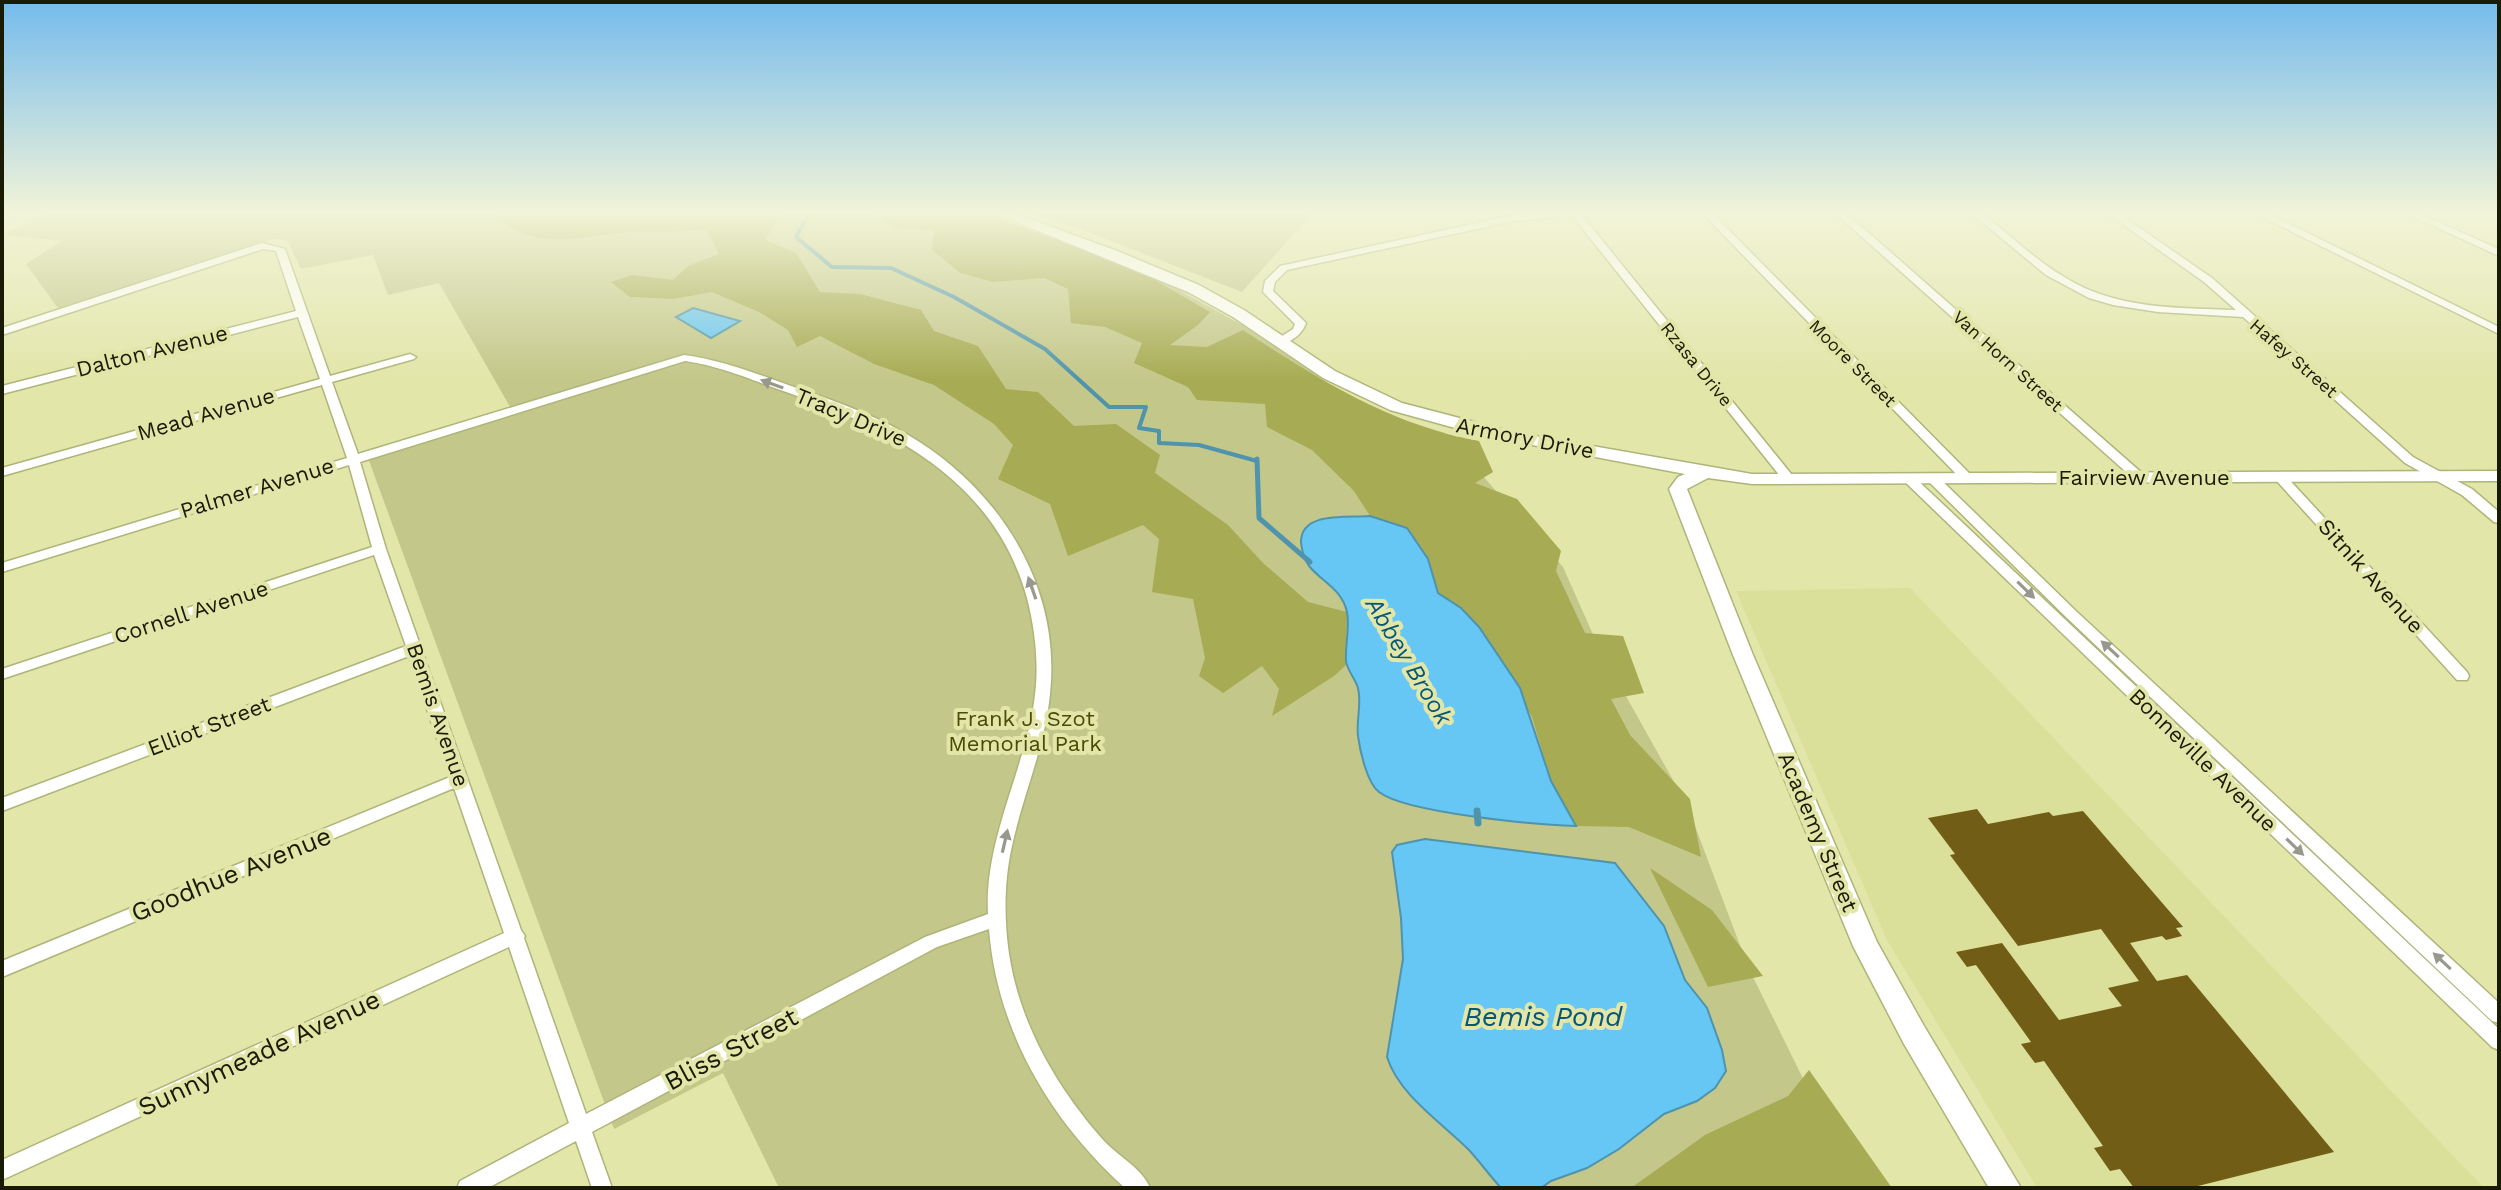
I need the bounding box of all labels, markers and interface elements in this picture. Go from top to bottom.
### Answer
street label: Van Horn Street [1949,306,2068,416]
street label: Hafey Street [2246,314,2342,402]
street label: Moore Street [1805,315,1901,411]
street label: Rzasa Drive [1657,318,1737,410]
street label: Dalton Avenue [74,320,230,382]
one-way arrow [760,378,784,390]
street label: Mead Avenue [134,382,278,446]
street label: Tracy Drive [792,382,910,452]
street label: Armory Drive [1454,412,1596,464]
street label: Palmer Avenue [177,453,337,523]
street label: Fairview Avenue [2058,465,2230,490]
street label: Sitnik Avenue [2313,514,2429,638]
street label: Cornell Avenue [111,575,271,649]
one-way arrow [1025,576,1037,600]
one-way arrow [2016,580,2035,599]
water label: Abbey Brook [1359,591,1458,731]
street label: Bemis Avenue [402,640,474,790]
one-way arrow [2100,641,2119,659]
street label: Bonneville Avenue [2124,683,2282,837]
street label: Elliot Street [144,691,274,761]
park label: Frank J. Szot Memorial Park [948,706,1102,756]
street label: Academy Street [1773,749,1863,915]
street label: Goodhue Avenue [127,820,335,928]
one-way arrow [999,828,1012,853]
one-way arrow [2285,838,2304,856]
one-way arrow [2433,953,2452,971]
street label: Sunnymeade Avenue [133,984,385,1122]
water label: Bemis Pond [1464,1000,1623,1033]
street label: Bliss Street [659,1001,803,1097]

